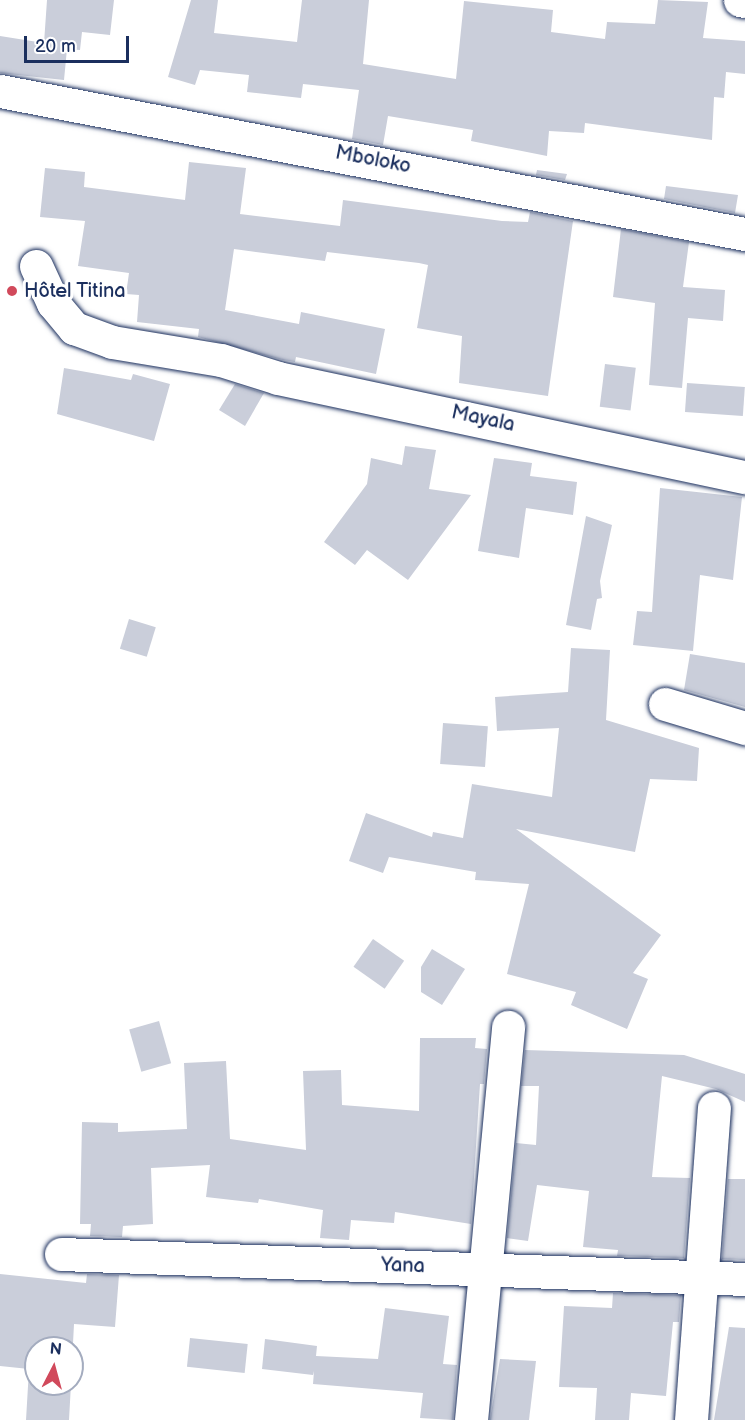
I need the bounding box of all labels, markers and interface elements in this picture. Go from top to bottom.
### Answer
scale bar [27,24,132,62]
text: 20 m [35,36,76,57]
street label: Mboloko [333,141,413,179]
place label: Hôtel Titina [24,279,126,303]
marker: Hôtel Titina [5,284,19,298]
street label: Mayala [449,401,517,437]
street label: Yana [381,1253,425,1279]
north arrow [24,1336,84,1396]
text: N [49,1340,63,1360]

